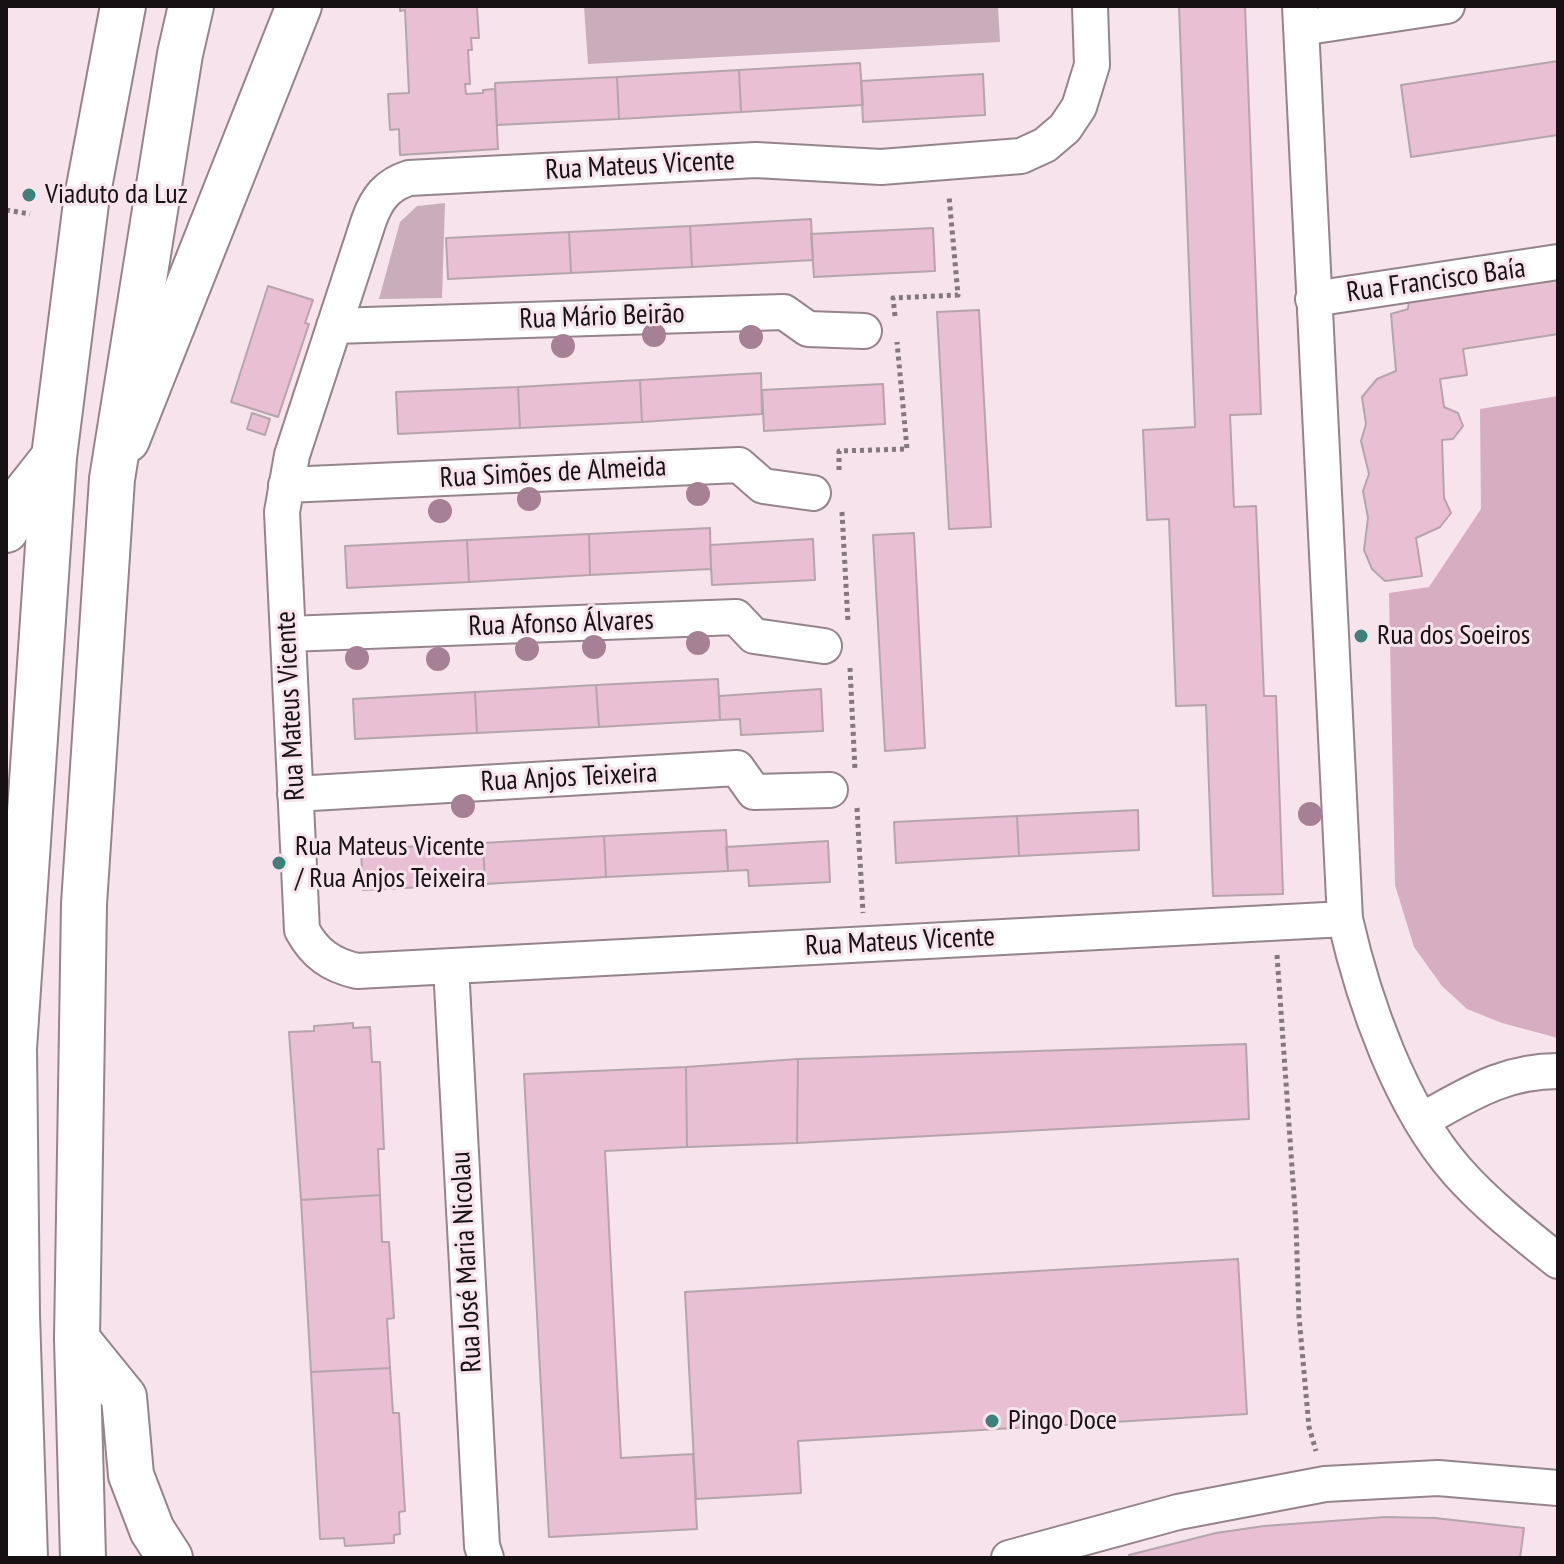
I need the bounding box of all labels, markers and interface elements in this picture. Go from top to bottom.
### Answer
street label: Rua Mateus Vicente [544,144,736,188]
place label: Viaduto da Luz [45,178,188,212]
marker: Viaduto da Luz [20,186,38,204]
street label: Rua Francisco Baía [1344,252,1528,310]
street label: Rua Mário Beirão [519,297,685,337]
street label: Rua Simões de Almeida [439,450,667,496]
street label: Rua Afonso Álvares [468,604,654,644]
street label: Rua Mateus Vicente [269,610,313,802]
place label: Rua dos Soeiros [1377,619,1530,653]
marker: Rua dos Soeiros [1352,627,1370,645]
street label: Rua Anjos Teixeira [480,757,658,799]
place label: Rua Mateus Vicente / Rua Anjos Teixeira [295,830,486,896]
marker: Rua Mateus Vicente / Rua Anjos Teixeira [270,854,288,872]
street label: Rua Mateus Vicente [804,920,996,964]
street label: Rua José Maria Nicolau [444,1151,490,1373]
place label: Pingo Doce [1008,1404,1117,1438]
marker: Pingo Doce [983,1412,1001,1430]

